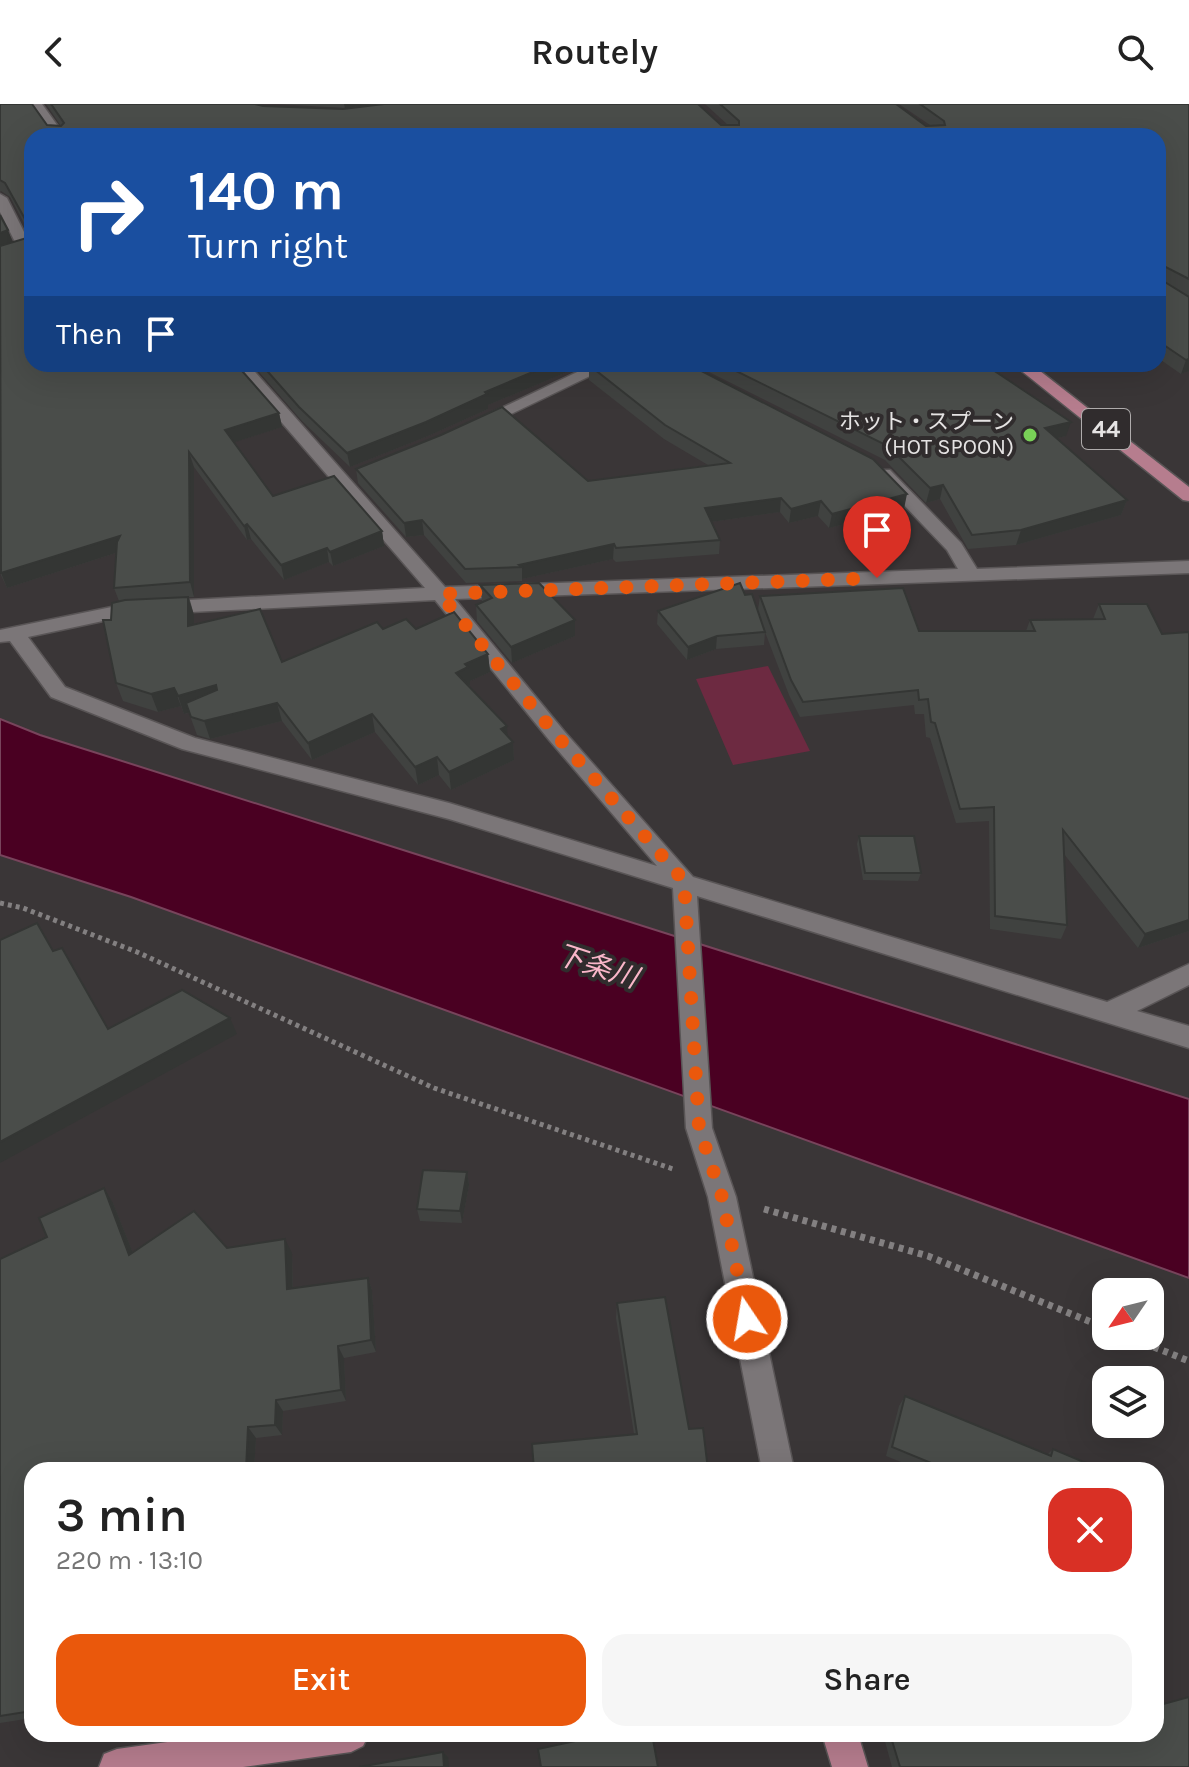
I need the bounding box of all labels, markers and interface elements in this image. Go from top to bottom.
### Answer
icon: back [32,30,76,74]
icon: search [1113,30,1157,74]
text: Routely [531,31,658,73]
text: 140 m [188,158,344,223]
icon: right [56,160,160,264]
text: Turn right [188,225,348,267]
icon: arrive [139,312,183,356]
text: Then [56,316,123,352]
place label: ホット・スプーン (HOT SPOON) [839,409,1014,460]
road number: 44 [1082,409,1130,449]
marker: ホット・スプーン (HOT SPOON) [1021,426,1039,444]
pin [843,496,911,578]
icon: arrive [855,508,899,552]
water label: 下条川 [552,937,645,996]
position arrow [705,1277,789,1361]
north arrow [1092,1278,1164,1350]
map controls [1092,1278,1164,1438]
button: layers [1092,1366,1164,1438]
text: 3 min [56,1487,188,1543]
button: close [1048,1488,1132,1572]
text: 220 m · 13:10 [56,1545,203,1576]
button: Exit [56,1634,586,1726]
button: Share [602,1634,1132,1726]

